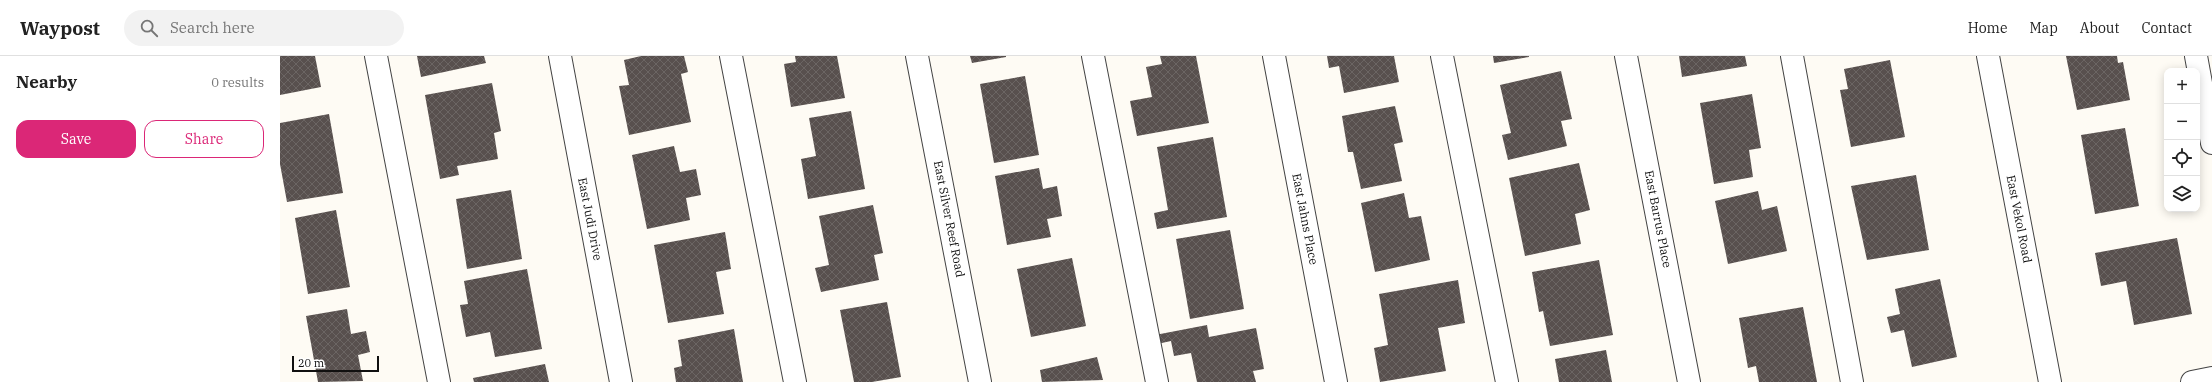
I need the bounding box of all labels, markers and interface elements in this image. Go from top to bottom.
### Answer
search box [124,10,404,46]
text: Waypost [20,16,100,40]
icon: search [138,17,160,39]
text: Search here [170,18,254,37]
text: Home [1968,19,2007,37]
text: Map [2029,19,2058,37]
text: About [2080,19,2119,37]
text: Contact [2141,19,2192,37]
map controls [2164,68,2200,212]
button: + [2164,68,2200,104]
text: Nearby [16,71,77,93]
text: 0 results [211,74,264,91]
button: − [2164,104,2200,140]
button: Save [16,120,136,158]
button: Share [144,120,264,158]
button: locate [2164,140,2200,176]
street label: East Silver Reef Road [931,159,968,279]
street label: East Barrus Place [1642,169,1675,269]
street label: East Jahns Place [1289,172,1322,266]
street label: East Vekol Road [2004,174,2035,264]
street label: East Judi Drive [575,176,606,262]
button: layers [2164,176,2200,212]
scale bar [292,354,379,373]
text: 20 m [298,356,324,370]

